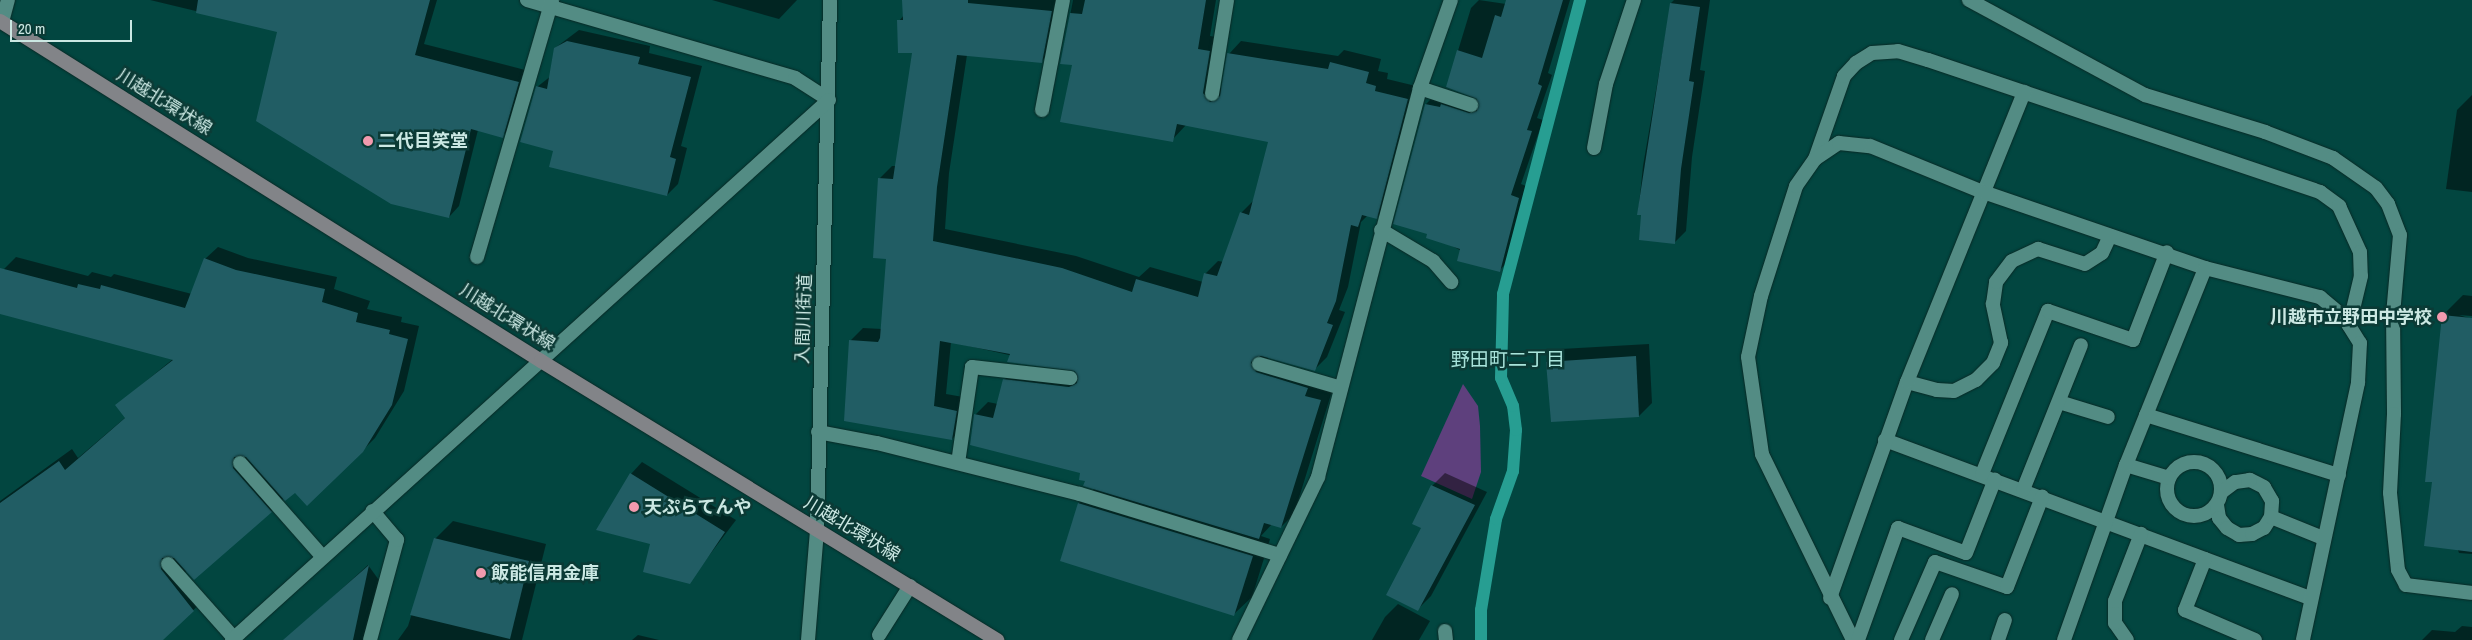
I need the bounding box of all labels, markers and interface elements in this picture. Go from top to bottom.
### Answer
scale bar [12,10,135,42]
text: 20 m [18,18,45,39]
street label: 川越北環状線 [112,64,216,140]
place label: 二代目笑堂 [378,130,468,152]
marker: 二代目笑堂 [362,135,374,147]
street label: 入間川街道 [792,274,816,364]
street label: 川越北環状線 [455,279,559,355]
place label: 川越市立野田中学校 [2270,306,2432,328]
marker: 川越市立野田中学校 [2436,311,2448,323]
district label: 野田町二丁目 [1451,349,1565,371]
street label: 川越北環状線 [800,492,904,566]
place label: 天ぷらてんや [644,496,752,518]
marker: 天ぷらてんや [628,501,640,513]
place label: 飯能信用金庫 [491,562,599,584]
marker: 飯能信用金庫 [475,567,487,579]

